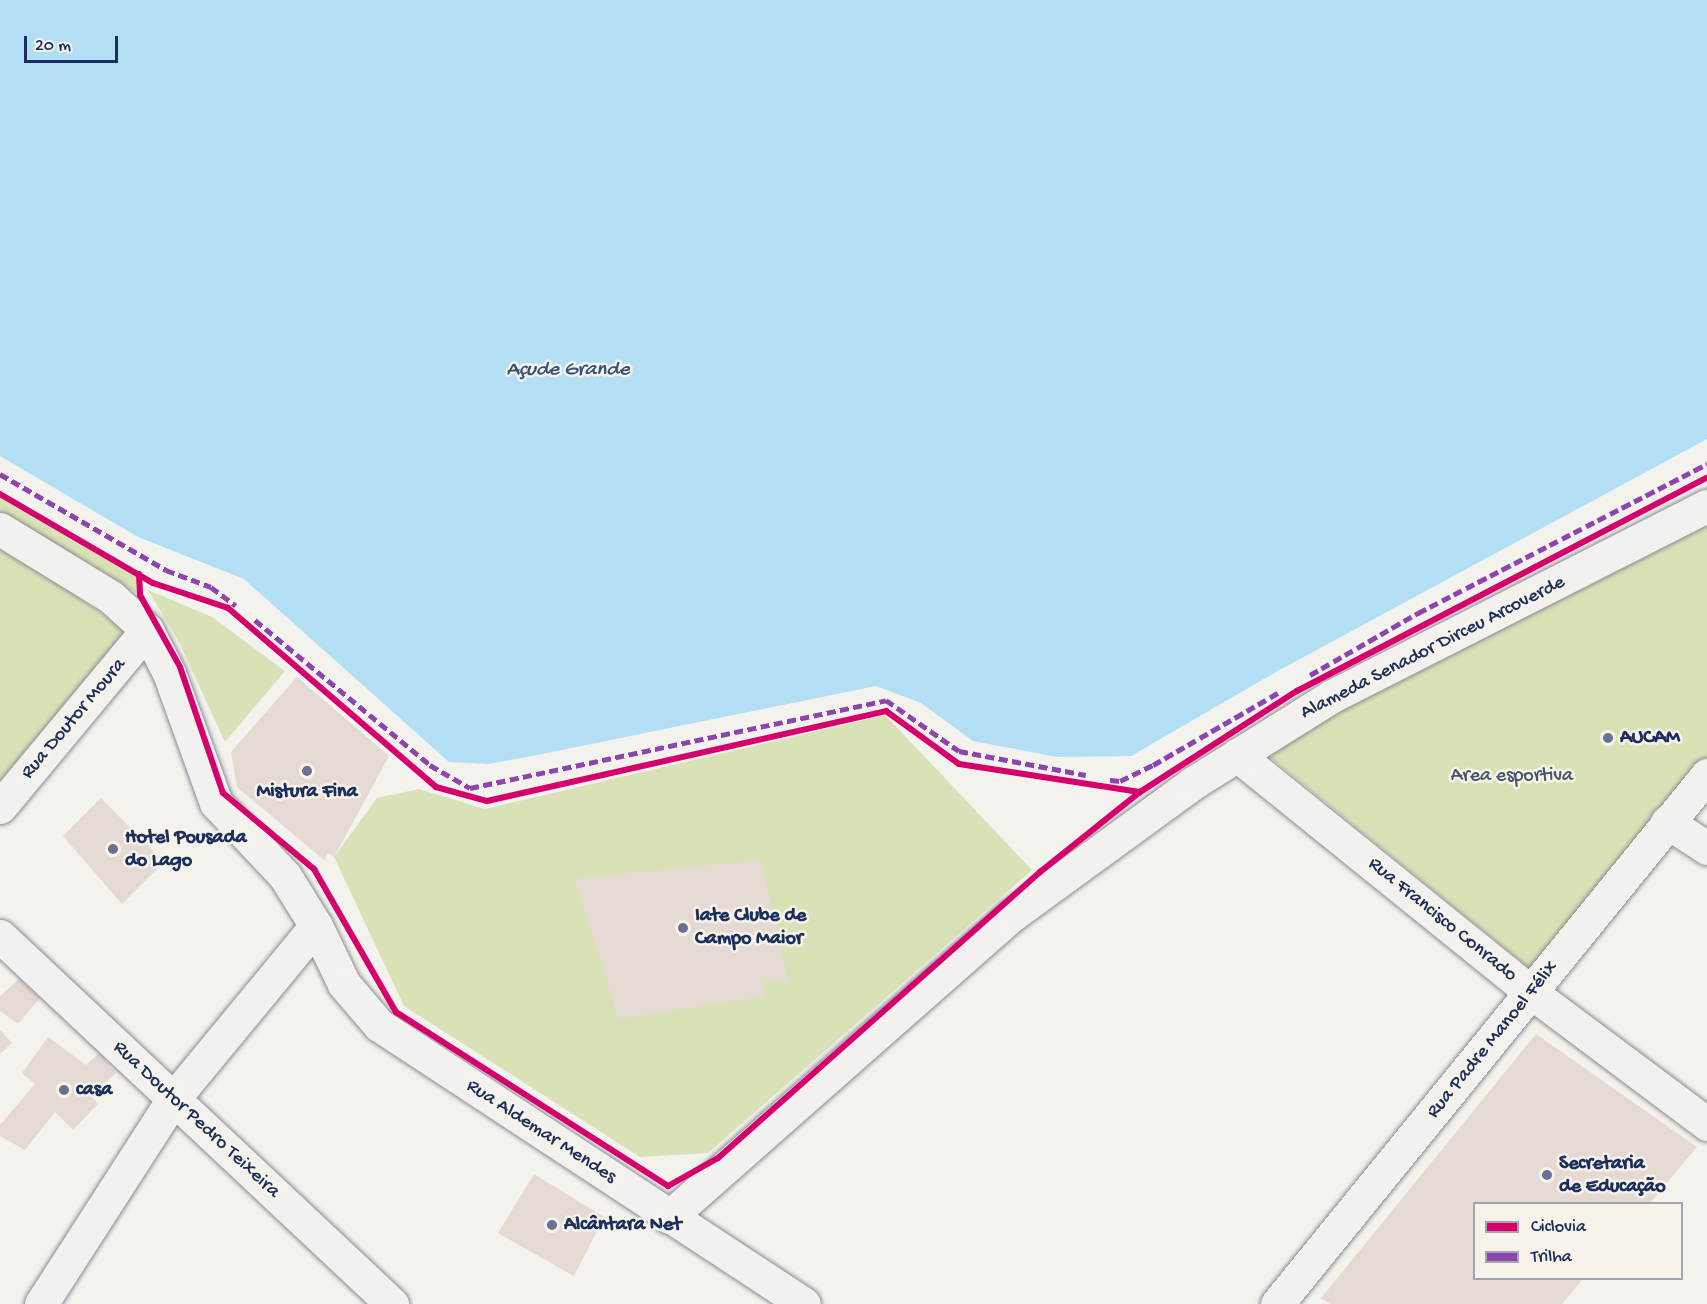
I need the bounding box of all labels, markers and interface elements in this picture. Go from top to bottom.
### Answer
scale bar [27,24,122,62]
text: 20 m [35,36,71,57]
water label: Açude Grande [507,358,629,384]
street label: Alameda Senador Dirceu Arcoverde [1297,571,1569,725]
street label: Rua Doutor Moura [16,654,132,784]
place label: AUCAM [1620,726,1680,750]
marker: AUCAM [1601,731,1615,745]
marker: Mistura Fina [300,764,314,778]
park label: Area esportiva [1451,764,1573,788]
place label: Mistura Fina [256,780,358,804]
place label: Hotel Pousada do Lago [125,826,247,873]
marker: Hotel Pousada do Lago [106,842,120,856]
street label: Rua Francisco Conrado [1363,852,1521,988]
place label: Iate Clube de Campo Maior [695,904,806,951]
marker: Iate Clube de Campo Maior [676,921,690,935]
street label: Rua Padre Manoel Félix [1422,956,1564,1124]
street label: Rua Doutor Pedro Teixeira [107,1036,285,1204]
street label: Rua Aldemar Mendes [461,1075,621,1189]
place label: casa [76,1078,112,1102]
marker: casa [57,1083,71,1097]
place label: Secretaria de Educação [1559,1152,1666,1199]
marker: Secretaria de Educação [1540,1168,1554,1182]
legend [1473,1202,1683,1280]
place label: Alcântara Net [564,1213,681,1237]
text: Ciclovia [1531,1217,1586,1238]
marker: Alcântara Net [545,1218,559,1232]
text: Trilha [1531,1247,1572,1268]

